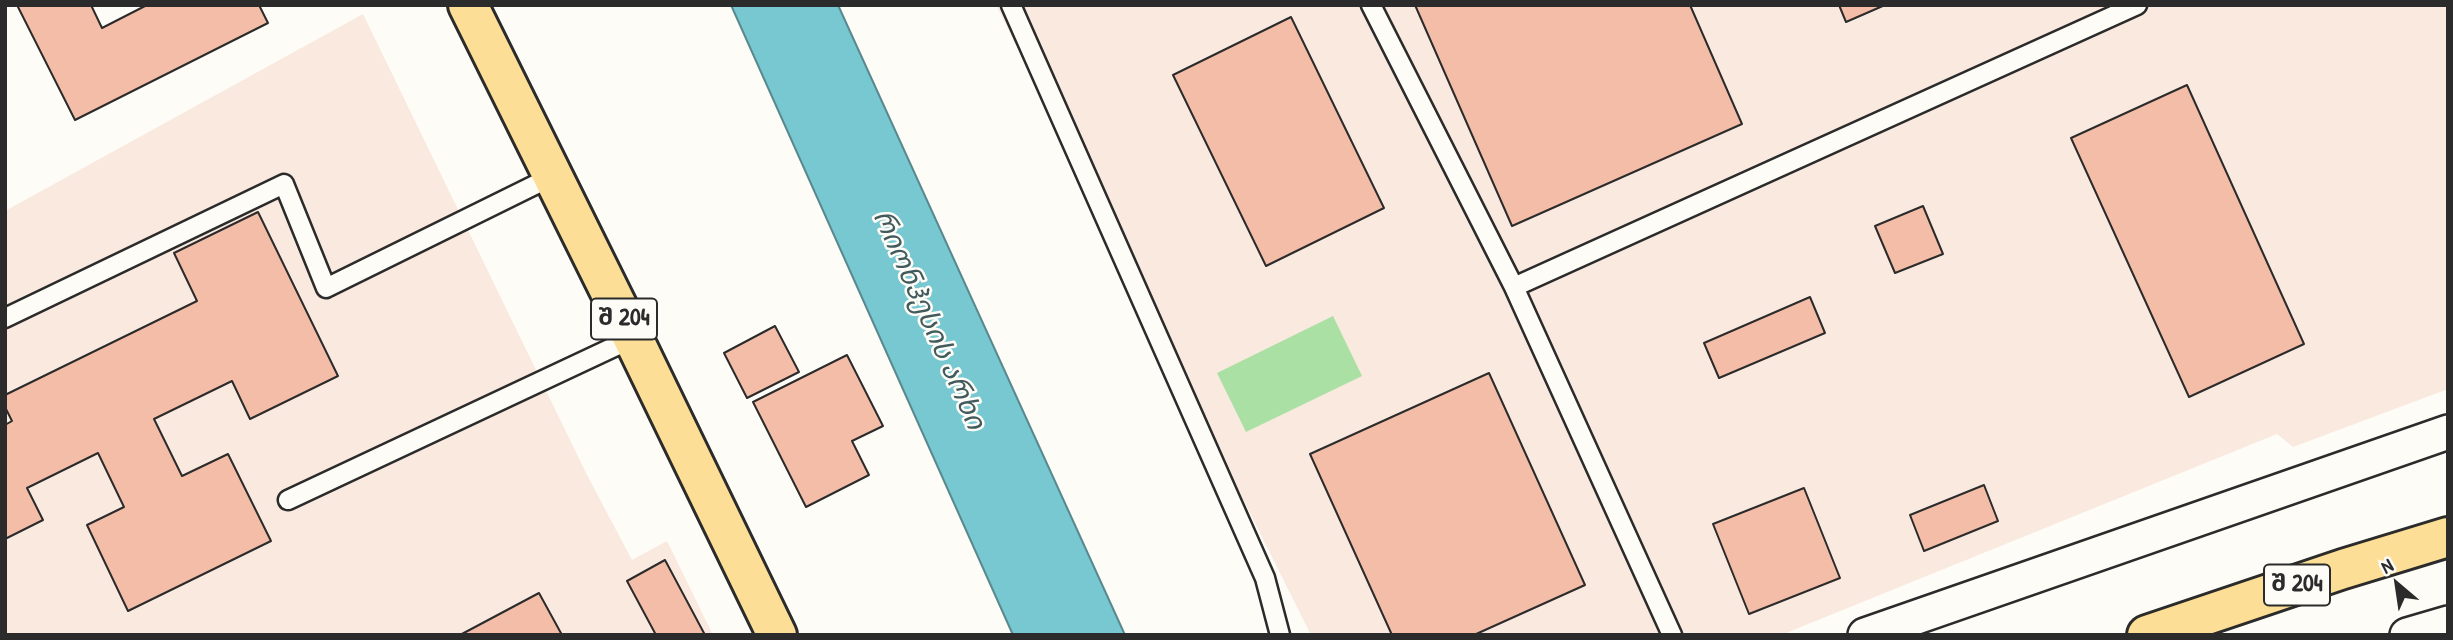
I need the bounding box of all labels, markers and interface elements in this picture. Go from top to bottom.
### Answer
water label: რიონჰესის არხი [865,205,991,435]
road number: შ 204 [591,298,657,340]
north arrow [2362,549,2432,619]
text: N [2376,552,2398,579]
road number: შ 204 [2264,564,2330,606]

